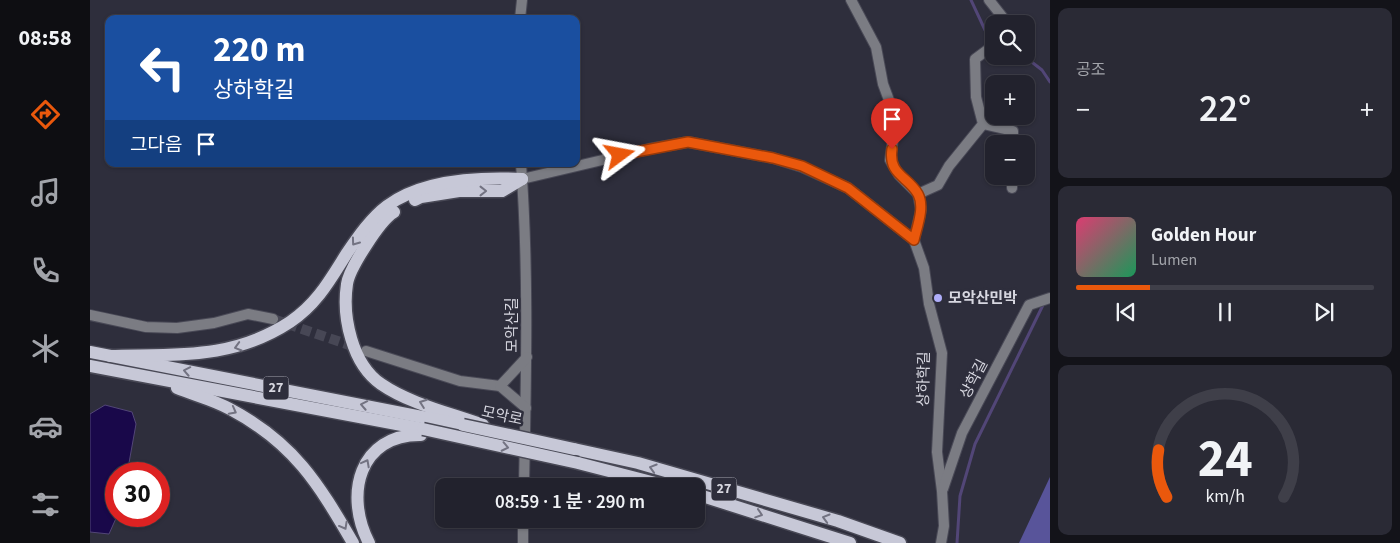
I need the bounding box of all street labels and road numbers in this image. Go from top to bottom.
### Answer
street label: 모악산길 [502,297,523,353]
street label: 상하학길 [913,351,935,407]
street label: 상학길 [955,356,993,402]
road number: 27 [264,376,288,399]
street label: 모악로 [480,401,524,431]
road number: 27 [712,478,736,500]

